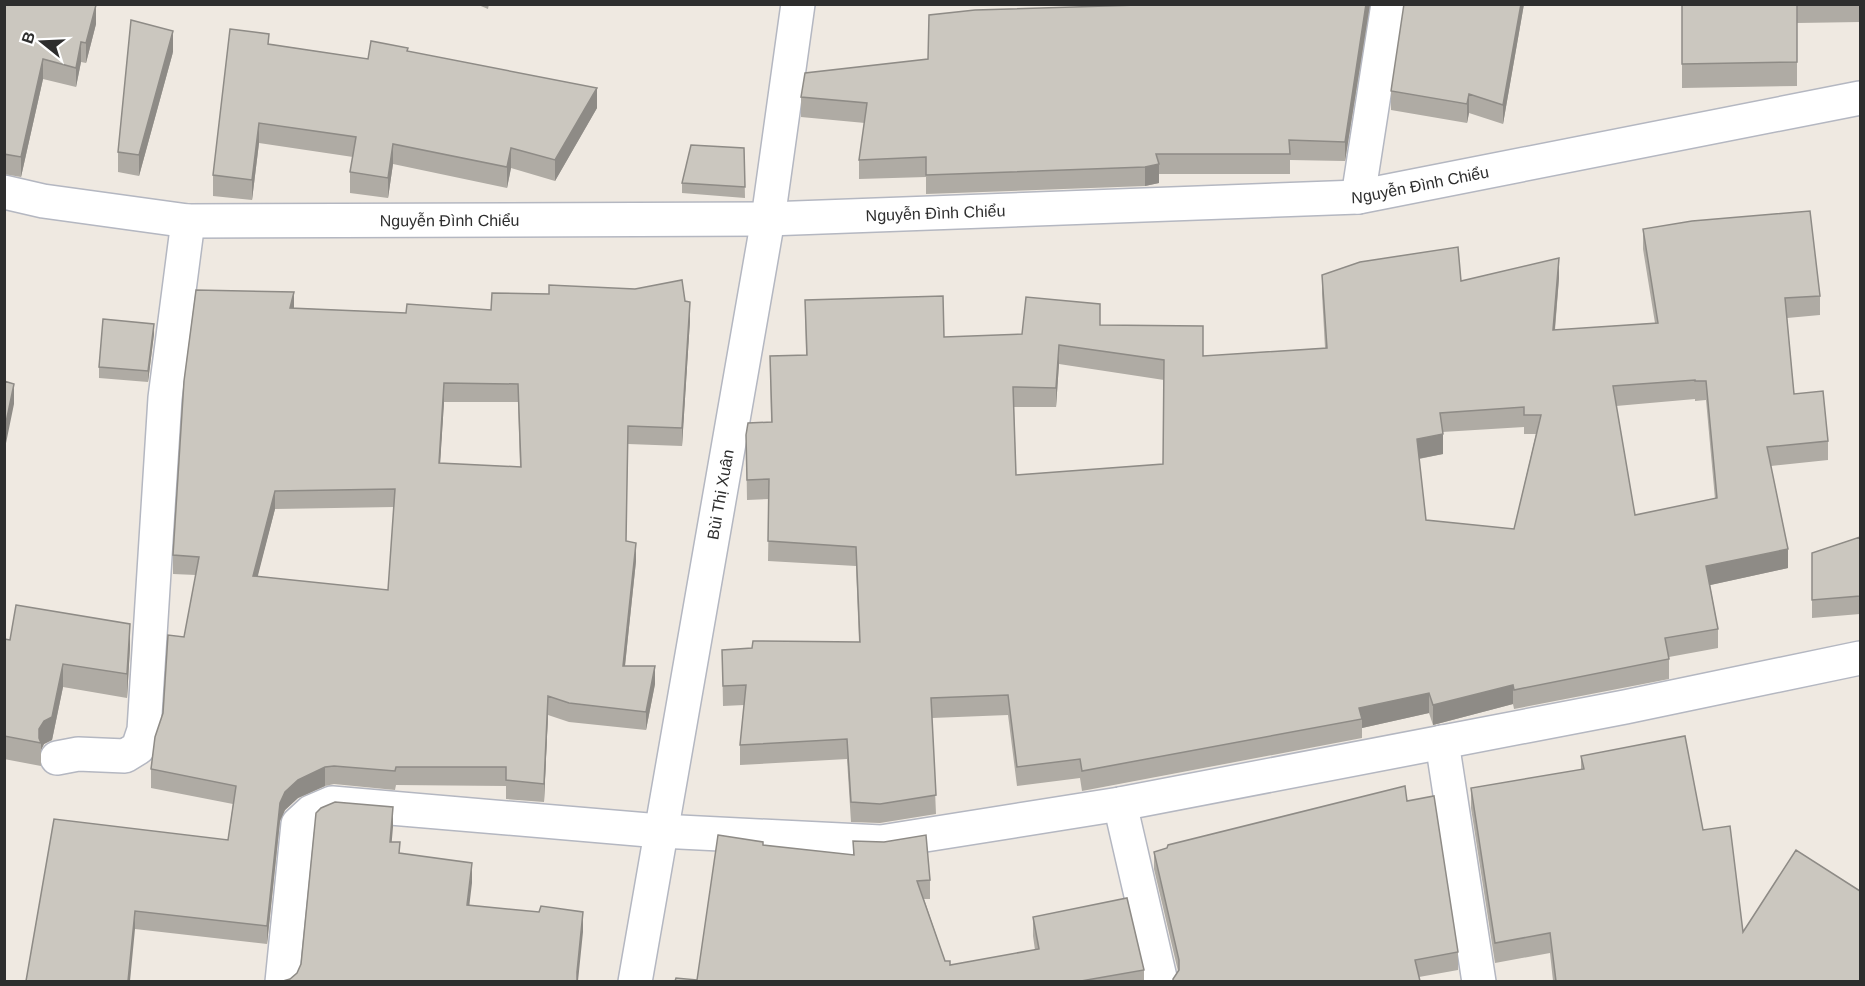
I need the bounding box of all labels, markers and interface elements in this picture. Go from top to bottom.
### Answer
north arrow [12,12,72,72]
text: B [18,29,38,46]
street label: Nguyễn Đình Chiểu [1351,163,1490,206]
street label: Nguyễn Đình Chiểu [865,202,1006,224]
street label: Nguyễn Đình Chiểu [380,211,520,229]
street label: Bùi Thị Xuân [704,448,736,541]

